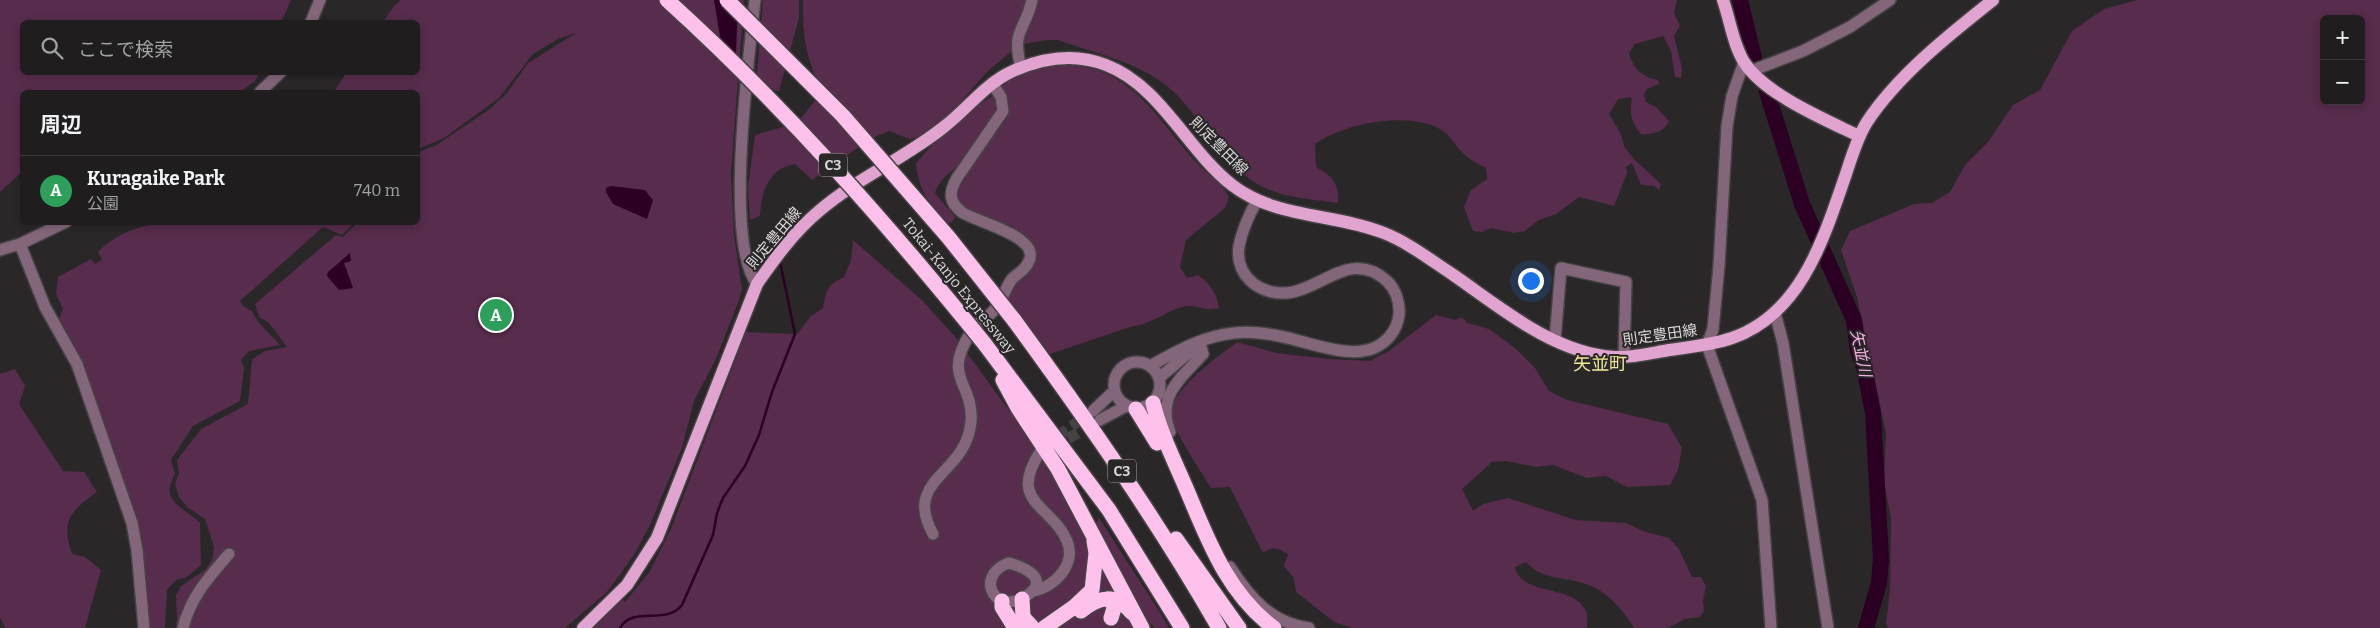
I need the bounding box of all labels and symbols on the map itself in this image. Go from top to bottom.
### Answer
street label: 則定豊田線 [1186,113,1252,179]
road number: C3 [819,154,847,176]
street label: 則定豊田線 [743,203,805,273]
street label: Tokai-Kanjo Expressway [899,214,1019,358]
your location [1518,268,1544,294]
pin: A [480,296,512,334]
street label: 則定豊田線 [1622,321,1698,349]
water label: 矢並川 [1847,328,1876,380]
district label: 矢並町 [1573,353,1627,375]
road number: C3 [1108,460,1136,482]

